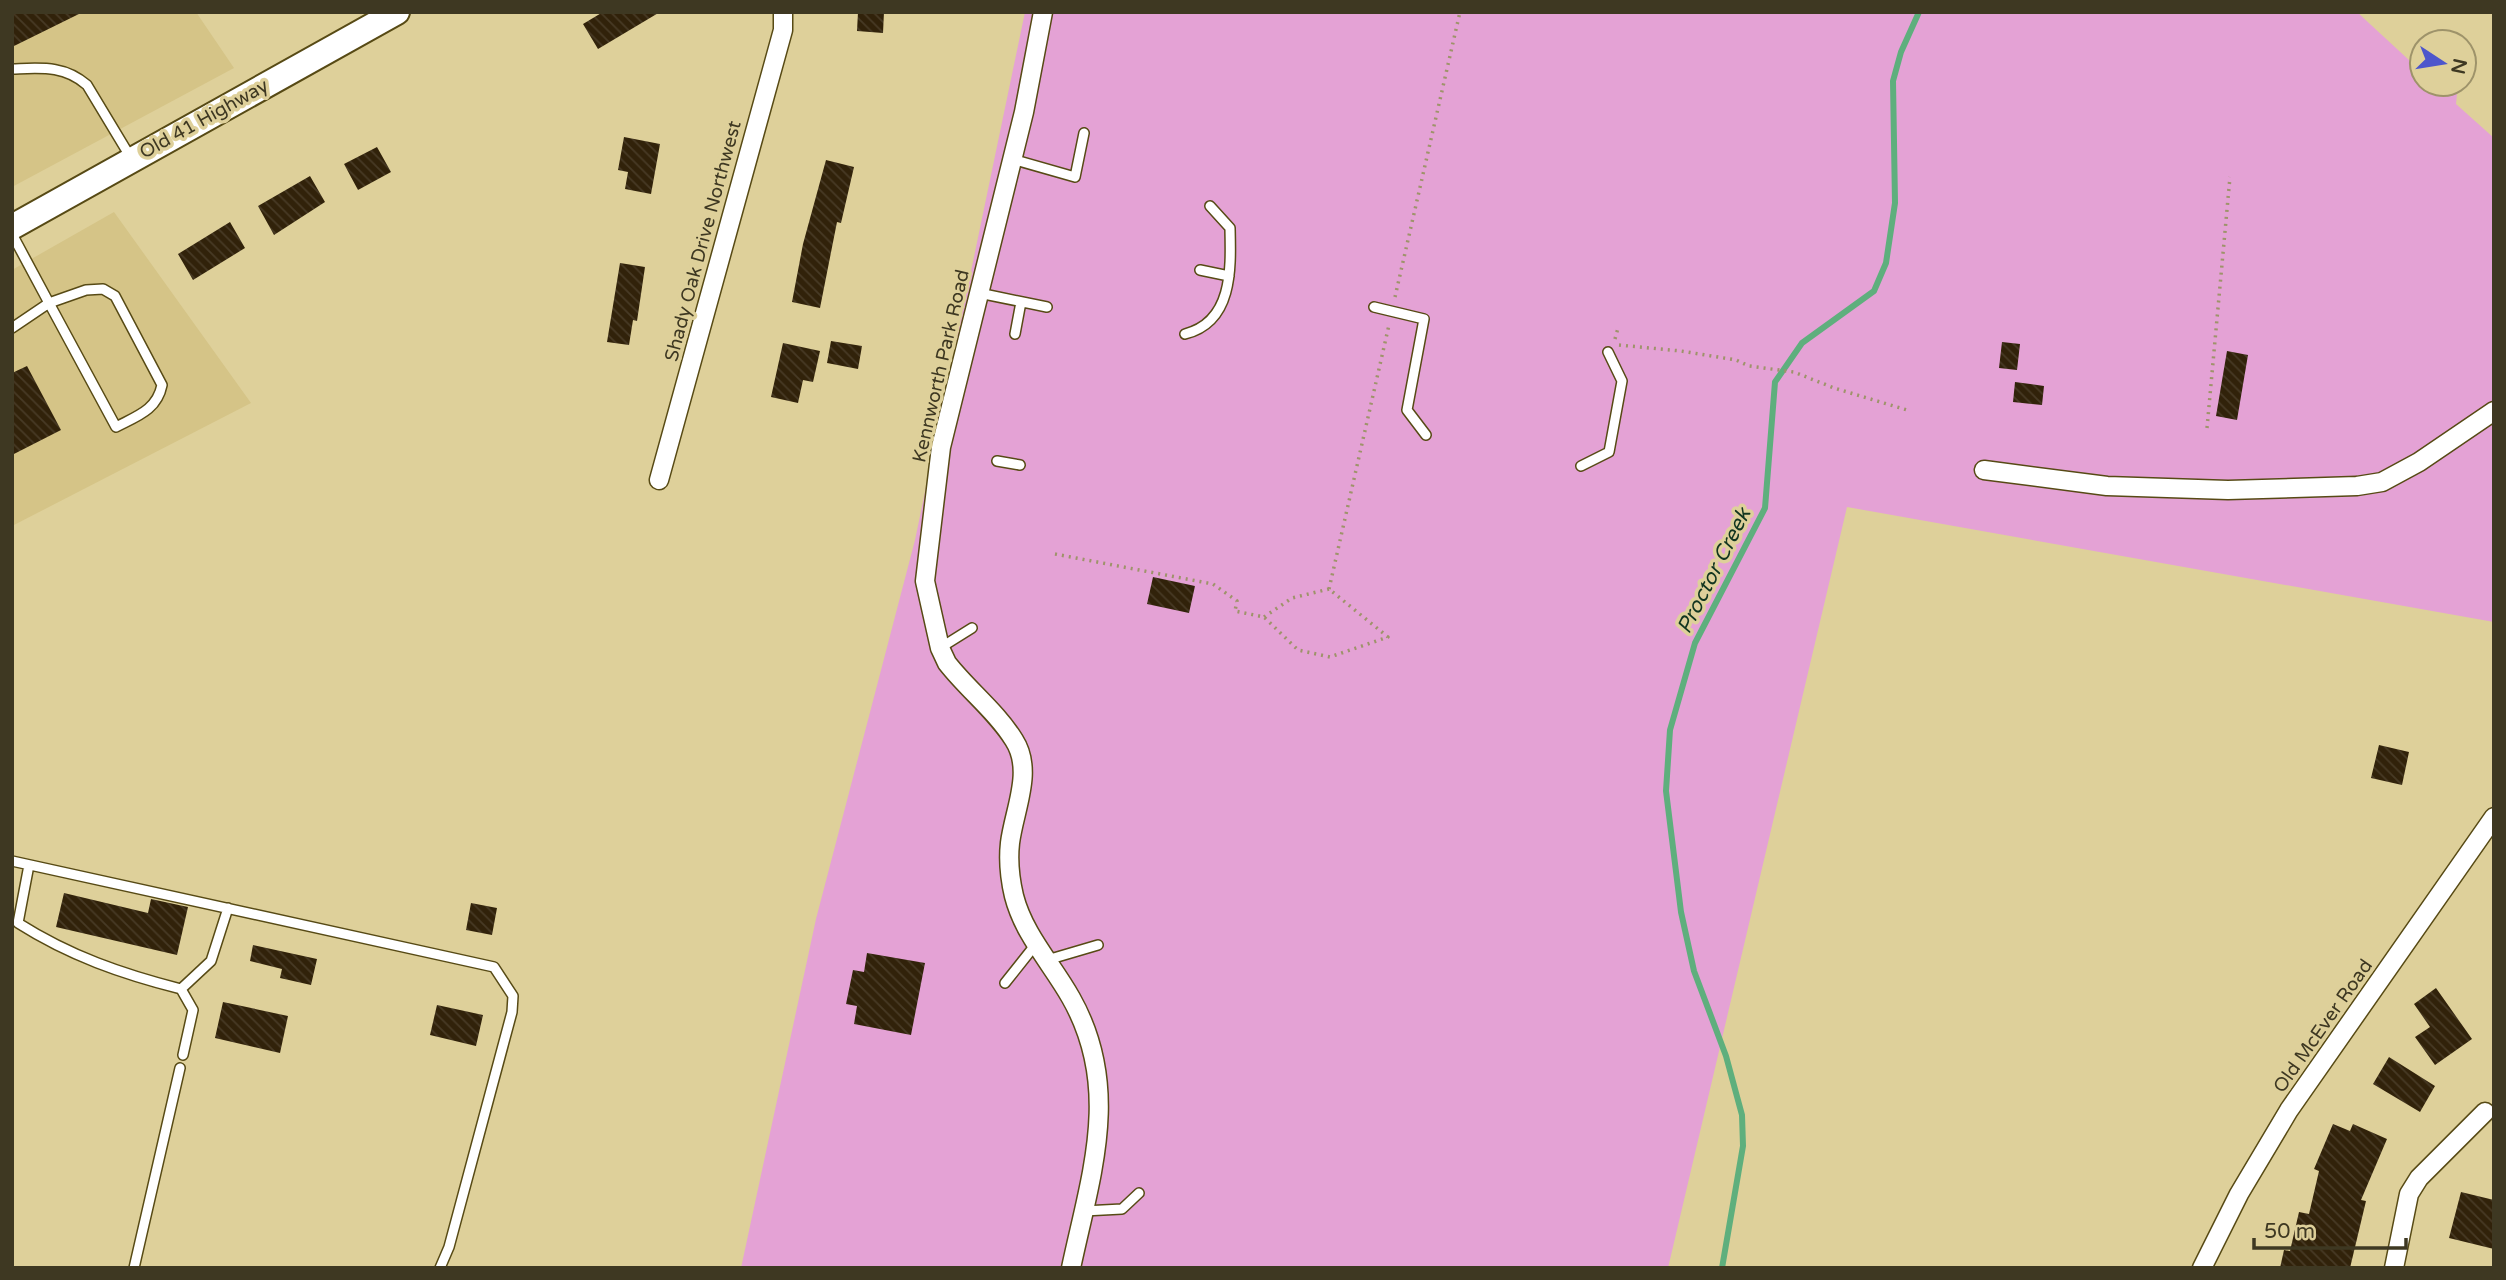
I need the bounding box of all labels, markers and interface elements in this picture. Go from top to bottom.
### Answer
north arrow [2408,28,2478,98]
text: N [2446,57,2471,76]
street label: Old 41 Highway [136,75,272,163]
street label: Shady Oak Drive Northwest [660,118,746,364]
street label: Kennworth Park Road [908,267,974,465]
water label: Proctor Creek [1672,503,1757,638]
street label: Old McEver Road [2269,955,2377,1097]
scale bar [2254,1206,2406,1250]
text: 50 m [2264,1219,2315,1244]

